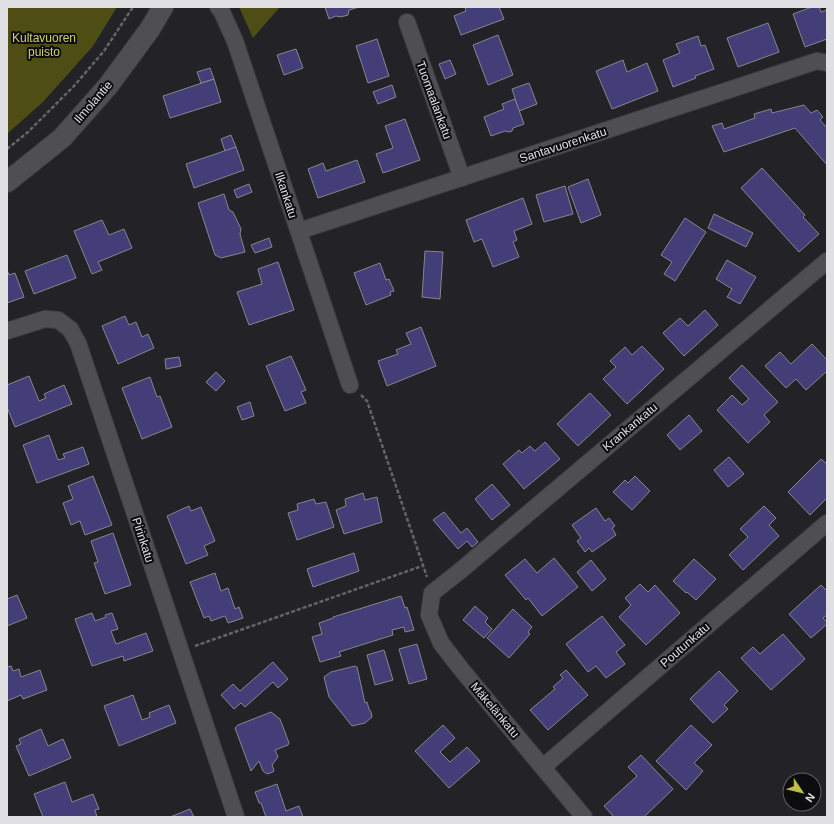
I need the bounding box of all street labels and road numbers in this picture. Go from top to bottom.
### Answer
street label: Tuomaalankatu [413,59,455,141]
street label: Ilmolantie [71,78,115,126]
street label: Santavuorenkatu [518,124,608,166]
street label: Ilkankatu [272,170,300,220]
street label: Krankankatu [600,400,660,454]
street label: Pirinkatu [129,516,157,564]
street label: Poutunkatu [657,620,713,670]
street label: Mäkelänkatu [468,679,522,741]

